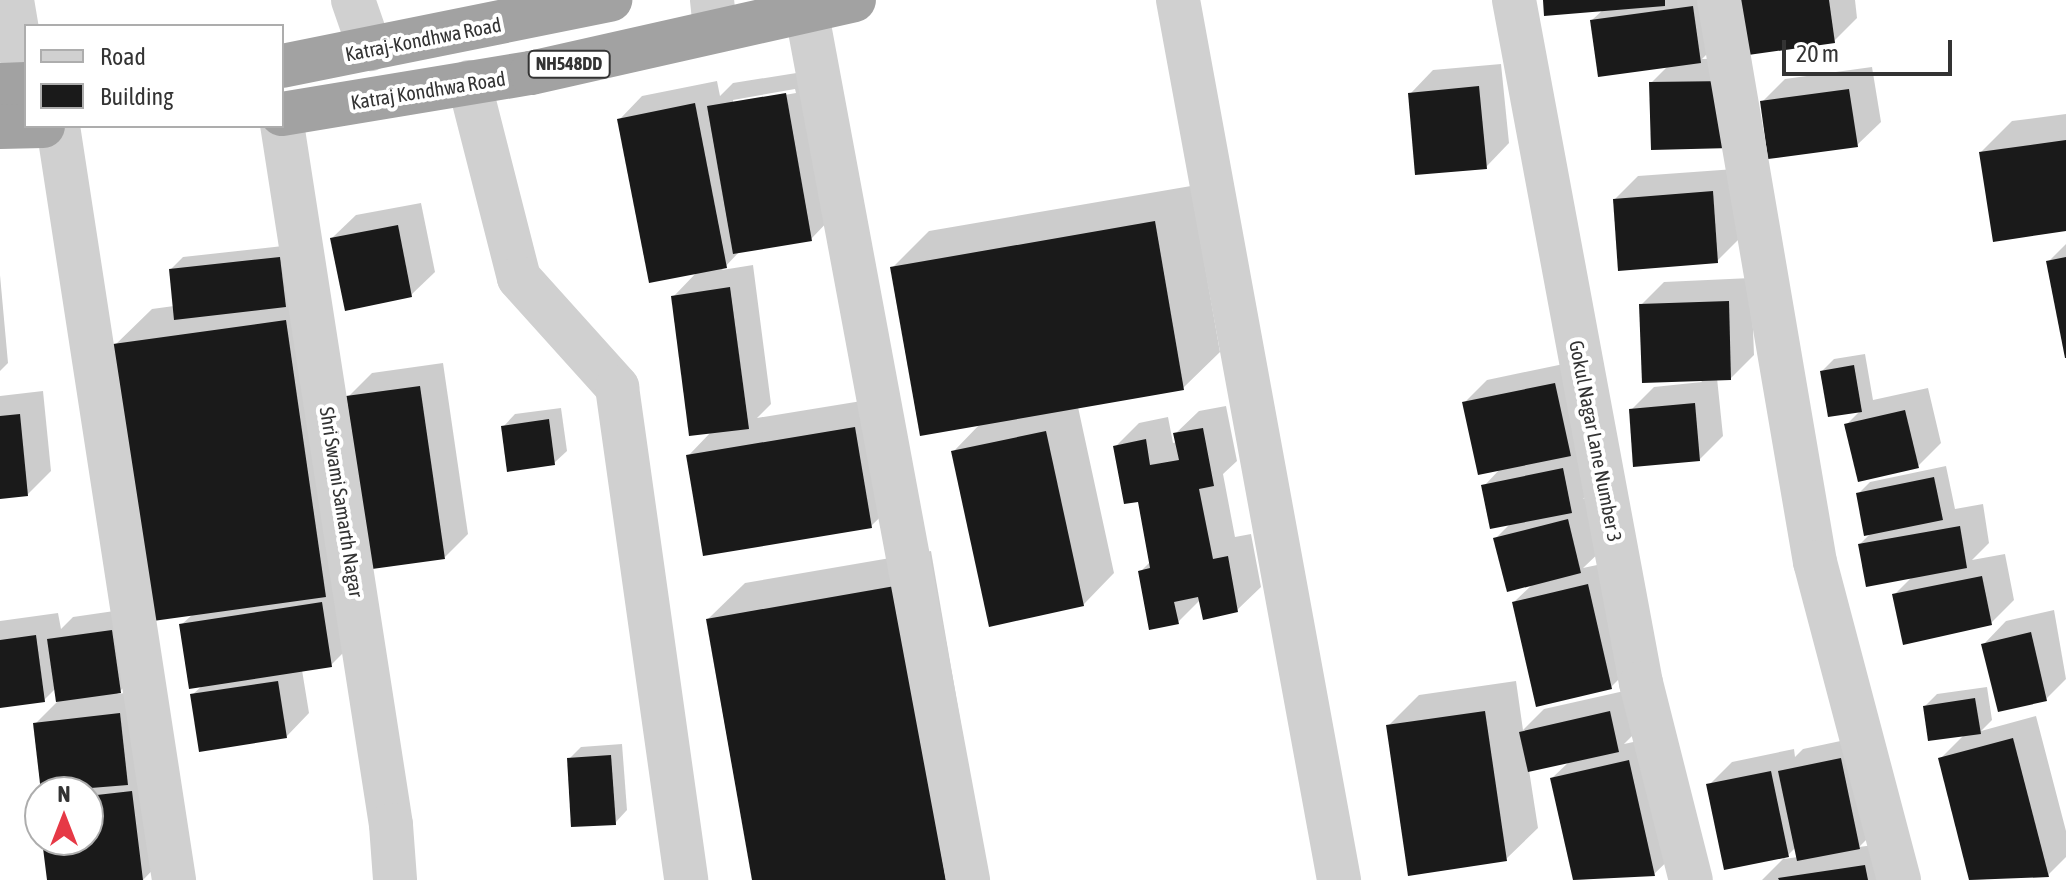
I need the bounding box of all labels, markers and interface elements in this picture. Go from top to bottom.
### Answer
street label: Katraj-Kondhwa Road [343,12,503,66]
legend [24,24,284,128]
scale bar [1786,24,1956,74]
text: 20 m [1796,40,1839,67]
text: Road [100,43,146,70]
road number: NH548DD [527,50,611,78]
street label: Katraj Kondhwa Road [349,66,507,114]
text: Building [100,83,173,110]
street label: Gokul Nagar Lane Number 3 [1565,338,1627,544]
street label: Shri Swami Samarth Nagar [315,405,369,599]
north arrow [24,776,104,856]
text: N [58,781,70,807]

